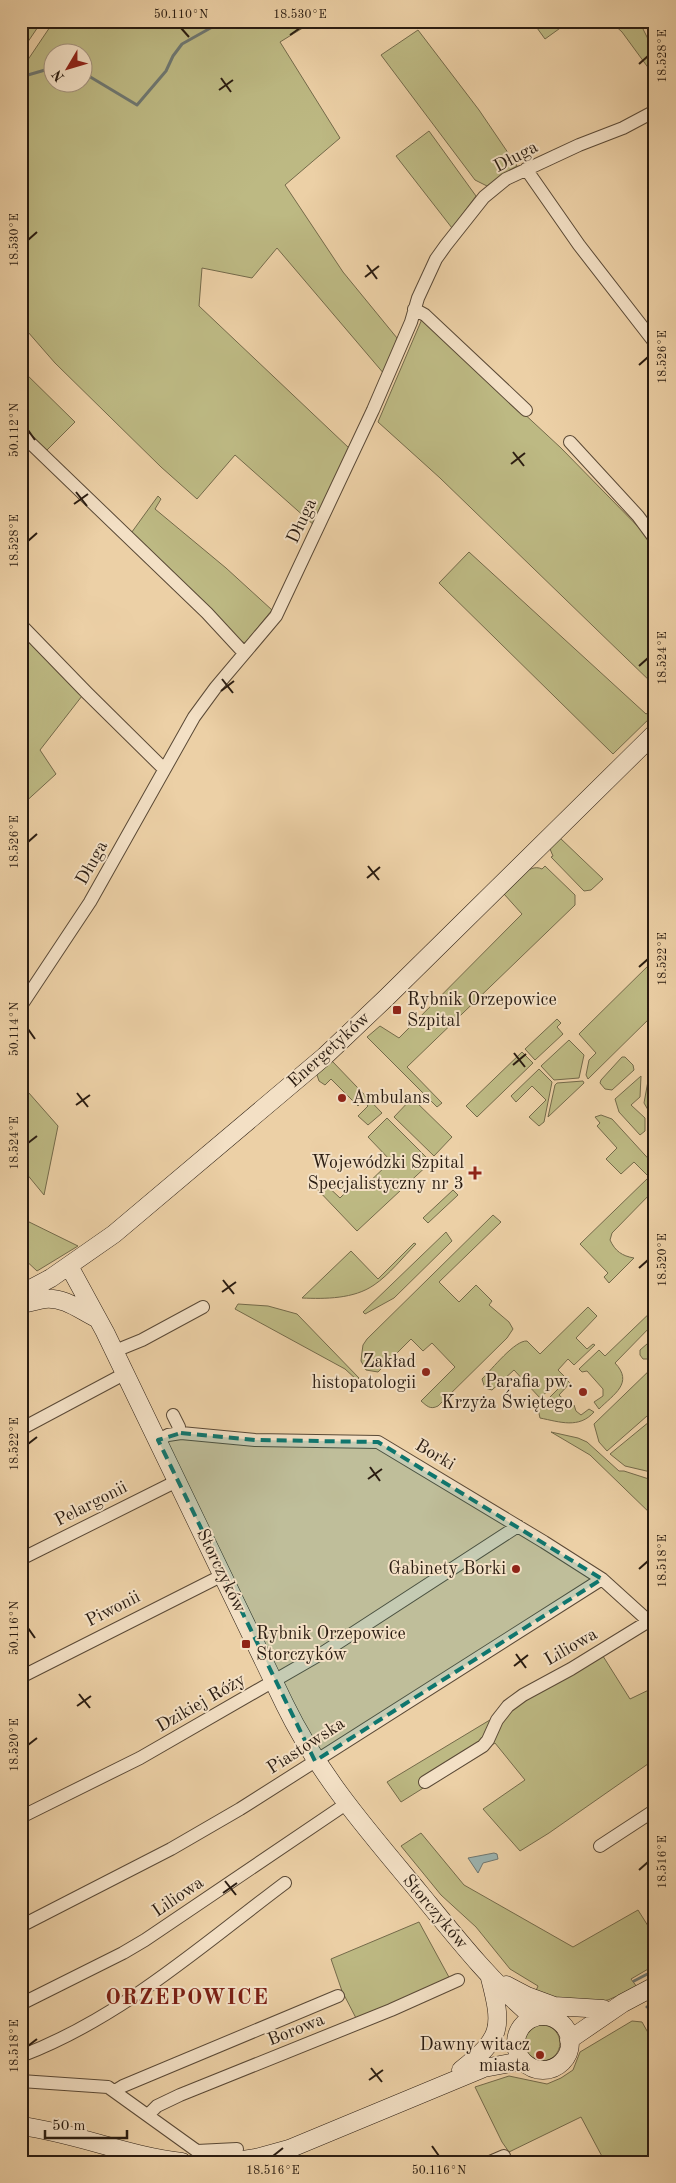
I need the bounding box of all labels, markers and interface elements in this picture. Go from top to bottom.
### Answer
text: 50.110°N [154,8,208,21]
text: 18.530°E [273,8,327,21]
text: 18.528°E [656,29,669,83]
north arrow [42,42,92,92]
text: N [50,67,67,84]
street label: Długa [491,138,541,176]
text: 18.530°E [8,213,21,267]
text: 18.526°E [656,330,669,384]
text: 50.112°N [8,403,21,457]
street label: Długa [284,496,320,546]
text: 18.528°E [8,514,21,568]
text: 18.524°E [656,631,669,685]
text: 18.526°E [8,815,21,869]
street label: Długa [73,838,111,888]
text: 18.522°E [656,932,669,986]
place label: Rybnik Orzepowice Szpital [407,991,557,1030]
text: 50.114°N [8,1002,21,1056]
marker: Rybnik Orzepowice Szpital [391,1004,403,1016]
street label: Energetyków [284,1009,374,1091]
place label: Ambulans [352,1089,430,1107]
marker: Ambulans [336,1092,348,1104]
text: 18.524°E [8,1116,21,1170]
place label: Wojewódzki Szpital Specjalistyczny nr 3 [308,1154,464,1193]
marker: Wojewódzki Szpital Specjalistyczny nr 3 [468,1166,482,1180]
text: 18.520°E [656,1233,669,1287]
place label: Zakład histopatologii [312,1353,416,1392]
marker: Zakład histopatologii [420,1366,432,1378]
place label: Parafia pw. Krzyża Świętego [441,1373,573,1412]
marker: Parafia pw. Krzyża Świętego [577,1386,589,1398]
text: 18.522°E [8,1417,21,1471]
street label: Borki [412,1436,458,1474]
street label: Pelargonii [52,1478,130,1530]
street label: Storczyków [193,1526,249,1616]
text: 18.518°E [656,1534,669,1588]
place label: Gabinety Borki [388,1560,506,1578]
marker: Gabinety Borki [510,1563,522,1575]
street label: Piwonii [83,1588,143,1630]
text: 50.116°N [8,1601,21,1655]
place label: Rybnik Orzepowice Storczyków [256,1625,406,1664]
street label: Liliowa [542,1625,601,1669]
marker: Rybnik Orzepowice Storczyków [240,1638,252,1650]
street label: Dzikiej Róży [153,1670,249,1736]
street label: Piastowska [264,1714,348,1778]
text: 18.520°E [8,1718,21,1772]
text: 18.516°E [656,1835,669,1889]
street label: Storczyków [399,1871,471,1953]
street label: Liliowa [149,1873,207,1921]
district label: ORZEPOWICE [105,1987,269,2009]
street label: Borowa [265,2010,327,2050]
text: 18.518°E [8,2019,21,2073]
place label: Dawny witacz miasta [419,2036,530,2075]
marker: Dawny witacz miasta [534,2049,546,2061]
scale bar [45,2108,128,2140]
text: 50 m [52,2119,86,2134]
text: 18.516°E [246,2164,300,2177]
text: 50.116°N [412,2164,466,2177]

